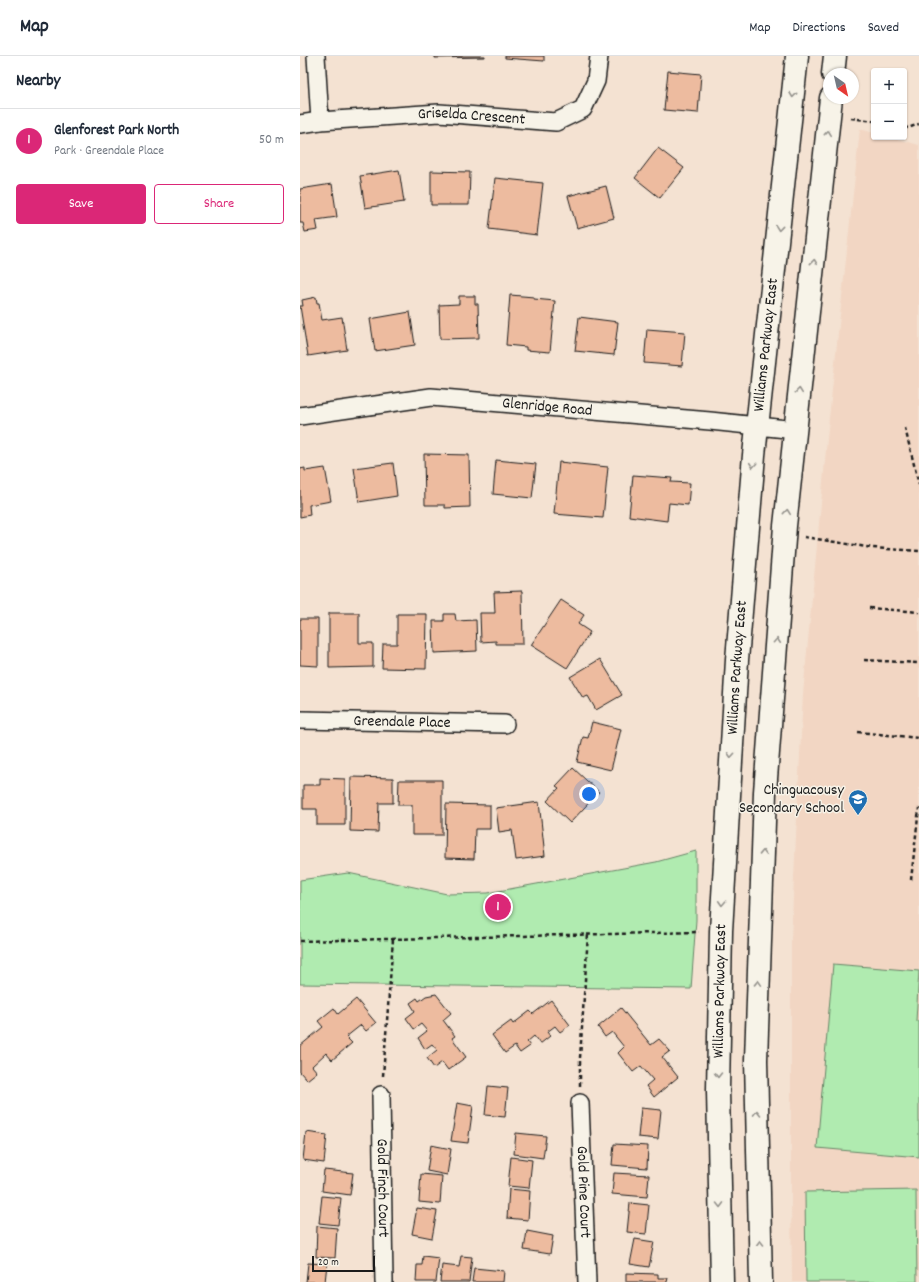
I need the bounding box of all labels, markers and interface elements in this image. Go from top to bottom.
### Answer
text: Map [20,14,49,41]
text: Map [749,18,771,38]
text: Directions [793,18,846,38]
text: Saved [868,18,899,38]
north arrow [823,68,859,104]
map controls [871,68,907,140]
button: + [871,68,907,104]
text: Nearby [16,70,60,94]
one-way arrow [789,92,798,98]
street label: Griselda Crescent [417,101,526,131]
button: − [871,104,907,140]
text: Glenforest Park North [54,120,179,142]
one-way arrow [824,130,833,136]
text: 1 [28,131,30,150]
text: 50 m [259,131,284,150]
text: Park · Greendale Place [54,142,164,161]
button: Save [16,184,146,224]
button: Share [154,184,284,224]
one-way arrow [775,225,784,231]
one-way arrow [809,259,818,265]
street label: Williams Parkway East [747,277,785,413]
one-way arrow [795,388,804,394]
street label: Glenridge Road [501,392,593,422]
one-way arrow [748,462,757,468]
one-way arrow [782,509,791,515]
street label: Williams Parkway East [721,600,753,735]
one-way arrow [772,638,781,644]
street label: Greendale Place [353,710,451,734]
one-way arrow [727,752,735,758]
place label: Chinguacousy Secondary School [739,779,845,820]
your location [579,784,599,804]
school or university icon: Chinguacousy Secondary School [847,788,869,816]
one-way arrow [759,850,767,856]
pin: 1 [485,892,511,922]
one-way arrow [718,900,727,906]
street label: Williams Parkway East [707,923,733,1058]
one-way arrow [754,980,763,986]
one-way arrow [714,1072,722,1078]
one-way arrow [753,1110,761,1116]
street label: Gold Finch Court [370,1138,395,1238]
street label: Gold Pine Court [570,1145,597,1239]
one-way arrow [716,1202,724,1208]
one-way arrow [756,1240,764,1246]
scale bar [312,1254,375,1273]
text: 20 m [318,1255,339,1271]

